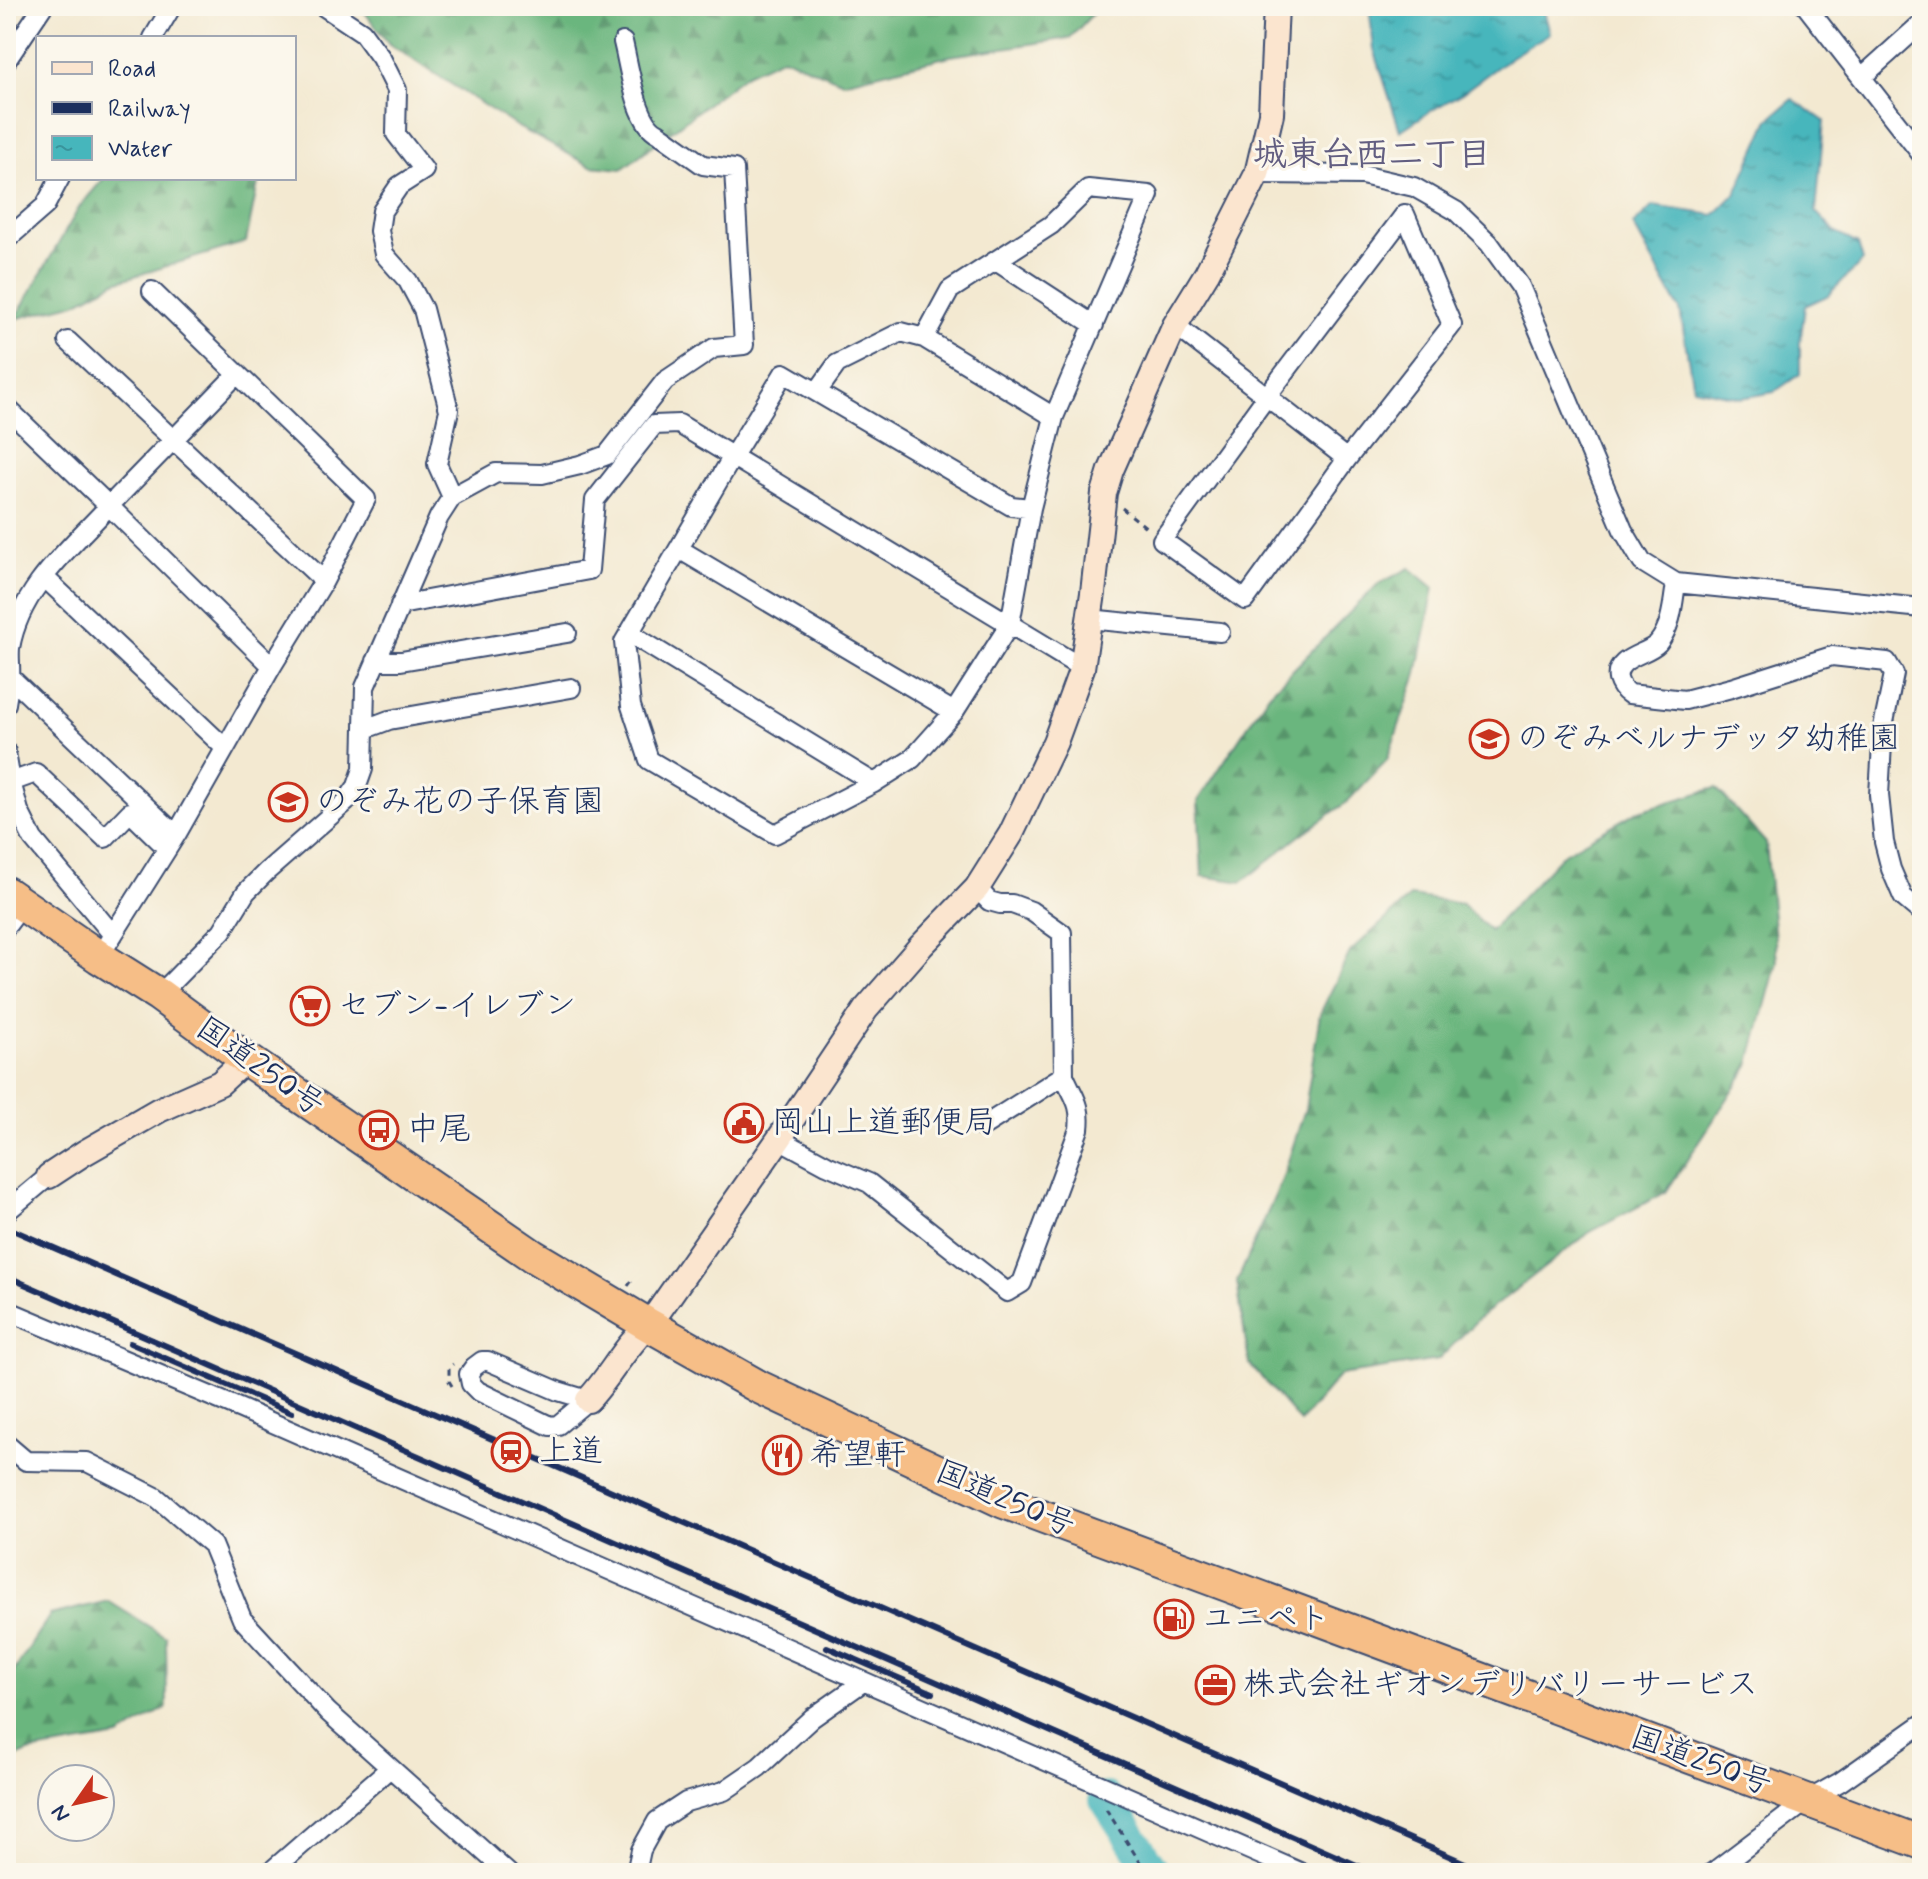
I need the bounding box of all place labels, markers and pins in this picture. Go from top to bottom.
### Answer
school or university icon: のぞみベルナデッタ幼稚園 [1468,718,1510,760]
place label: のぞみベルナデッタ幼稚園 [1517,718,1900,760]
school or university icon: のぞみ花の子保育園 [267,781,309,823]
place label: のぞみ花の子保育園 [316,781,604,823]
supermarket icon: セブン-イレブン [289,985,331,1027]
place label: セブン-イレブン [338,985,576,1027]
public building icon: 岡山上道郵便局 [723,1102,765,1144]
place label: 岡山上道郵便局 [772,1102,996,1144]
bus stop icon: 中尾 [358,1109,400,1151]
place label: 中尾 [407,1109,471,1151]
station icon: 上道 [490,1431,532,1473]
place label: 上道 [539,1431,603,1473]
restaurant icon: 希望軒 [761,1434,803,1476]
place label: 希望軒 [810,1434,906,1476]
fuel station icon: ユニペト [1153,1598,1195,1640]
place label: ユニペト [1202,1598,1330,1640]
office icon: 株式会社ギオンデリバリーサービス [1194,1664,1236,1706]
place label: 株式会社ギオンデリバリーサービス [1243,1664,1758,1706]

